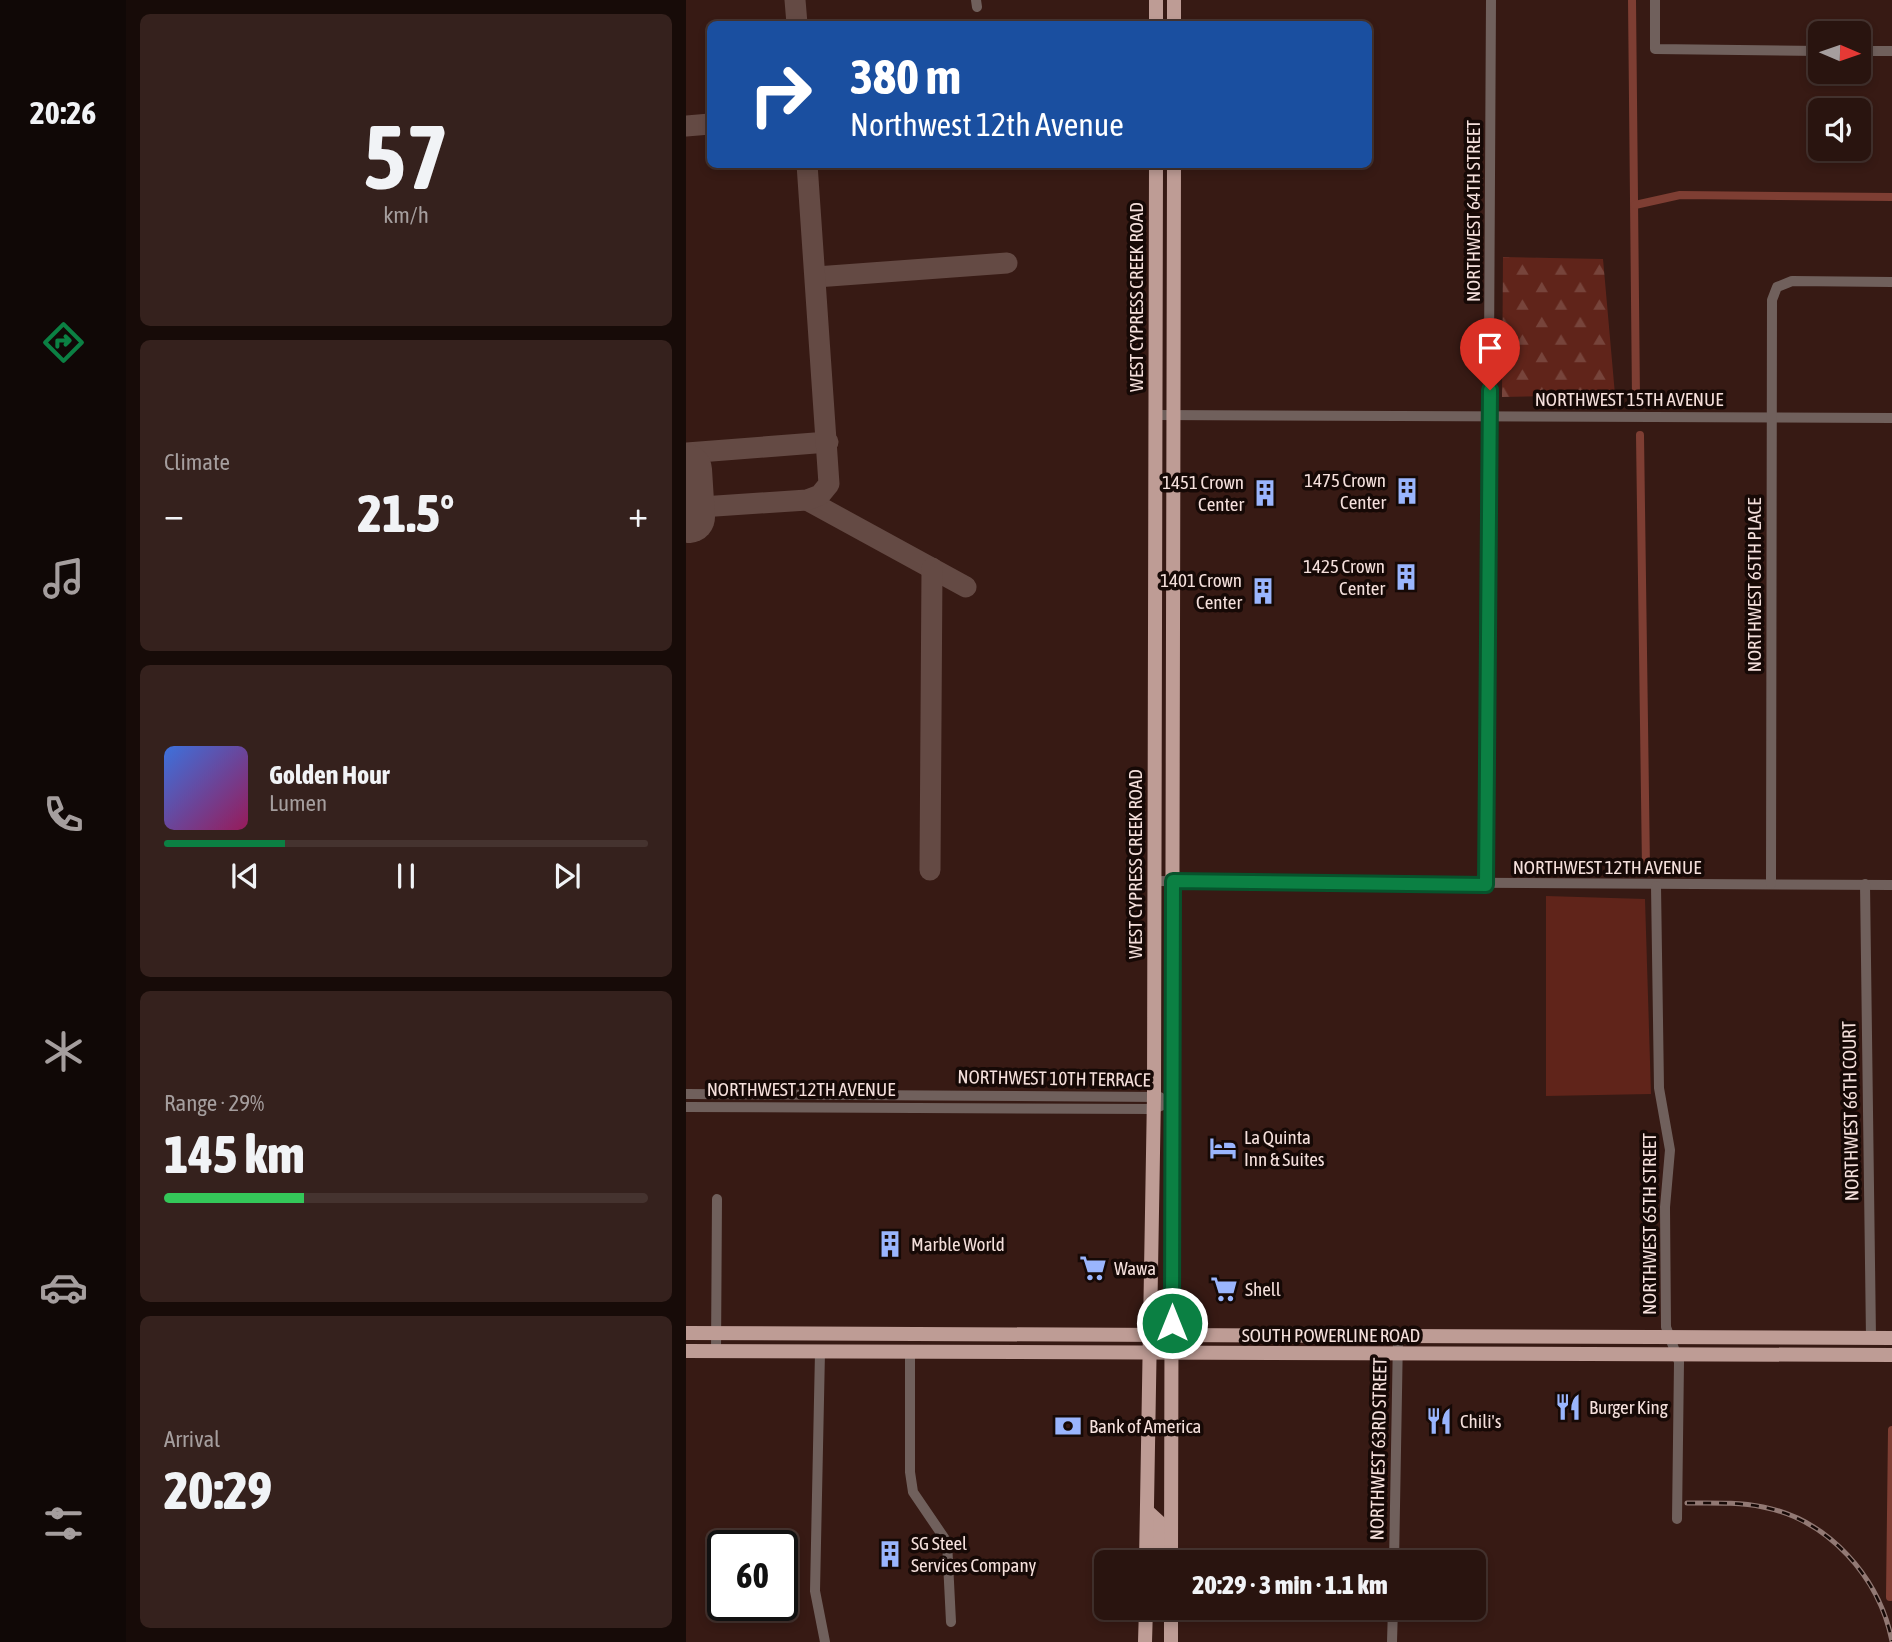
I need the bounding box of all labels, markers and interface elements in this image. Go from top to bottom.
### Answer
north arrow [1808,21,1871,84]
map controls [1808,21,1871,161]
text: 380 m [850,48,961,104]
icon: right [735,49,826,140]
text: 20:26 [30,94,96,131]
button: sound [1808,98,1871,161]
text: 57 [363,104,449,208]
text: Northwest 12th Avenue [850,106,1124,143]
street label: NORTHWEST 64TH STREET [1462,119,1484,302]
text: km/h [383,202,429,228]
street label: WEST CYPRESS CREEK ROAD [1125,202,1147,392]
icon: directions [39,318,88,367]
pin [1460,318,1520,390]
icon: arrive [1471,329,1509,367]
street label: NORTHWEST 15TH AVENUE [1535,388,1723,410]
text: Climate [164,449,230,475]
place label: 1475 Crown Center [1304,469,1386,513]
place label: 1451 Crown Center [1162,471,1244,515]
building icon: 1475 Crown Center [1392,476,1422,506]
building icon: 1451 Crown Center [1250,478,1280,508]
text: 21.5° [358,483,454,543]
text: − [164,492,184,535]
text: + [628,492,648,535]
street label: NORTHWEST 65TH PLACE [1743,498,1765,672]
icon: music [39,554,88,603]
place label: 1425 Crown Center [1303,555,1385,599]
building icon: 1425 Crown Center [1391,562,1421,592]
place label: 1401 Crown Center [1160,569,1242,613]
building icon: 1401 Crown Center [1248,576,1278,606]
text: Golden Hour [269,760,389,790]
street label: WEST CYPRESS CREEK ROAD [1124,769,1146,959]
icon: phone [39,790,88,839]
text: Lumen [269,790,327,816]
street label: NORTHWEST 12TH AVENUE [1513,856,1701,878]
icon: previous [226,857,264,895]
icon: pause [387,857,425,895]
icon: next [548,857,586,895]
street label: NORTHWEST 66TH COURT [1837,1020,1863,1201]
icon: climate [39,1027,88,1076]
street label: NORTHWEST 10TH TERRACE [957,1065,1151,1091]
street label: NORTHWEST 12TH AVENUE [707,1078,895,1100]
text: Range · 29% [164,1090,264,1116]
text: 145 km [164,1124,305,1184]
place label: La Quinta Inn & Suites [1244,1126,1325,1170]
street label: NORTHWEST 65TH STREET [1638,1132,1660,1315]
hotel icon: La Quinta Inn & Suites [1208,1133,1238,1163]
building icon: Marble World [875,1229,905,1259]
place label: Marble World [911,1233,1005,1255]
supermarket icon: Wawa [1078,1253,1108,1283]
place label: Wawa [1114,1257,1156,1279]
icon: car [39,1263,88,1312]
supermarket icon: Shell [1209,1274,1239,1304]
place label: Shell [1245,1278,1281,1300]
position arrow [1135,1286,1209,1360]
street label: SOUTH POWERLINE ROAD [1242,1324,1420,1346]
street label: NORTHWEST 63RD STREET [1365,1357,1391,1541]
restaurant icon: Burger King [1553,1392,1583,1422]
place label: Burger King [1589,1396,1669,1418]
restaurant icon: Chili's [1424,1406,1454,1436]
place label: Chili's [1460,1410,1502,1432]
bank icon: Bank of America [1053,1411,1083,1441]
place label: Bank of America [1089,1415,1201,1437]
text: Arrival [164,1426,220,1452]
text: 20:29 [164,1460,272,1520]
icon: filters [39,1499,88,1548]
speed limit sign: 60 [707,1530,798,1621]
place label: SG Steel Services Company [911,1532,1037,1576]
building icon: SG Steel Services Company [875,1539,905,1569]
text: 20:29 · 3 min · 1.1 km [1192,1570,1388,1600]

